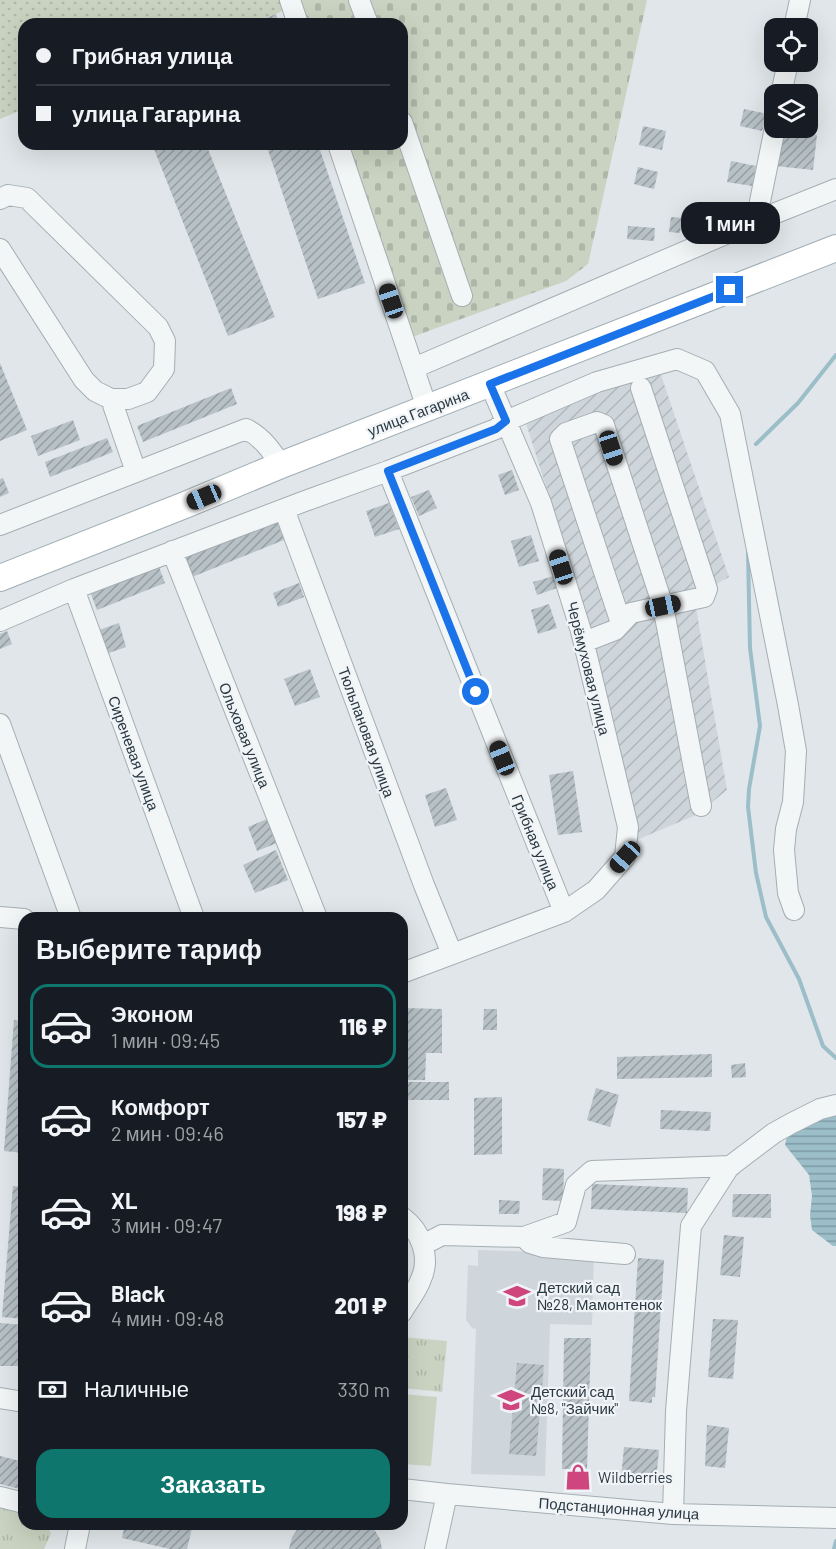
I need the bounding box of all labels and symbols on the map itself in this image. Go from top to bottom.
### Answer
callout: 1 мин [680,203,780,245]
route end [716,276,743,303]
car [377,281,405,321]
street label: улица Гагарина [365,384,472,440]
car [597,428,625,468]
car [184,482,224,512]
car [547,547,575,587]
car [644,593,682,619]
street label: Черёмуховая улица [564,599,614,737]
street label: Тюльпановая улица [335,664,399,800]
route start [462,678,489,705]
street label: Ольховая улица [216,680,275,791]
street label: Сиреневая улица [105,693,163,814]
car [487,738,517,778]
street label: Грибная улица [509,792,564,893]
car [606,838,644,876]
place label: Детский сад №28, Мамонтенок [537,1278,663,1313]
school or university icon: Детский сад №28, Мамонтенок [502,1281,532,1311]
place label: Детский сад №8, "Зайчик" [531,1382,618,1417]
school or university icon: Детский сад №8, "Зайчик" [496,1385,526,1415]
shop icon: Wildberries [563,1462,593,1492]
place label: Wildberries [598,1468,673,1486]
street label: Подстанционная улица [538,1493,701,1523]

